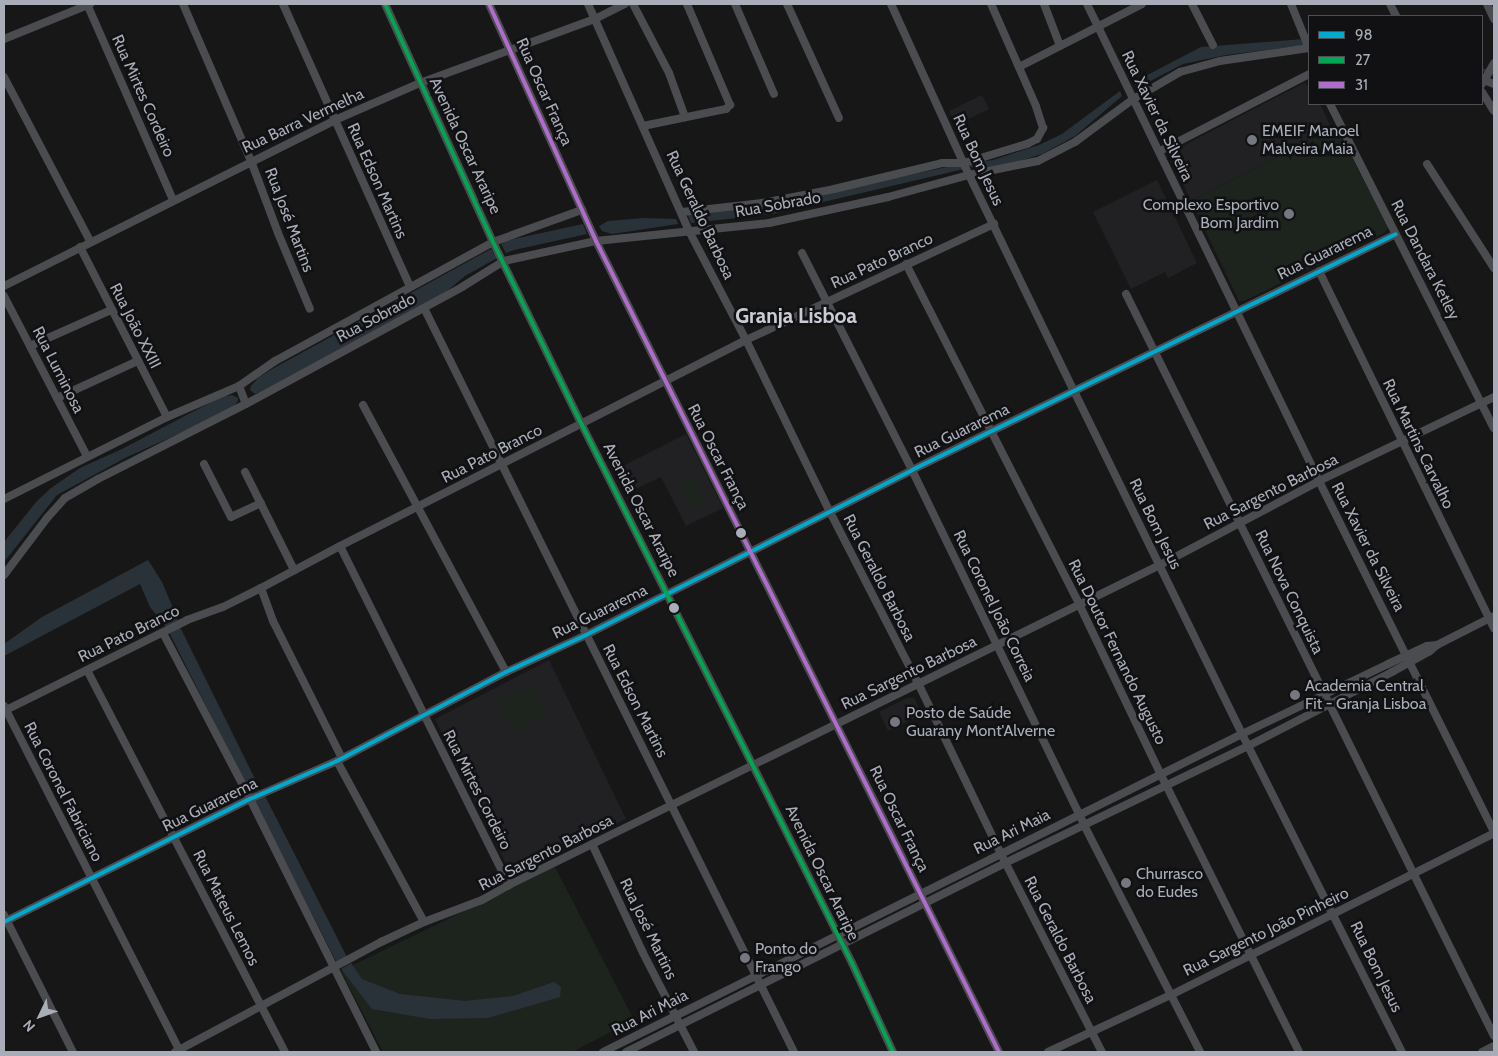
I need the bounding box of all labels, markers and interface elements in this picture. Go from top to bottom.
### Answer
legend [1308,15,1483,105]
text: 98 [1355,26,1373,44]
street label: Rua Mirtes Cordeiro [107,32,179,160]
street label: Rua Oscar França [512,35,576,149]
street label: Rua Xavier da Silveira [1117,48,1197,184]
text: 27 [1355,51,1370,69]
street label: Avenida Oscar Araripe [425,75,505,217]
text: 31 [1355,76,1368,94]
street label: Rua Barra Vermelha [239,84,367,158]
street label: Rua Bom Jesus [948,111,1008,209]
street label: Rua Edson Martins [343,120,411,242]
place label: EMEIF Manoel Malveira Maia [1262,121,1359,159]
marker: EMEIF Manoel Malveira Maia [1246,134,1258,146]
street label: Rua Geraldo Barbosa [662,148,738,282]
street label: Rua José Martins [260,165,318,275]
street label: Rua Sobrado [734,188,822,222]
place label: Complexo Esportivo Bom Jardim [1143,195,1279,233]
street label: Rua Dandara Ketley [1386,197,1464,323]
marker: Complexo Esportivo Bom Jardim [1283,208,1295,220]
street label: Rua Guararema [1274,222,1376,284]
street label: Rua Pato Branco [828,229,936,293]
street label: Rua João XXIII [105,280,165,372]
street label: Rua Sobrado [333,289,419,347]
district label: Granja Lisboa [735,303,857,329]
street label: Rua Luminosa [28,323,88,417]
street label: Rua Martins Carvalho [1378,376,1458,512]
street label: Rua Guararema [911,400,1013,462]
street label: Rua Oscar França [683,401,753,513]
street label: Rua Pato Branco [439,420,545,488]
street label: Avenida Oscar Araripe [599,440,683,580]
street label: Rua Sargento Barbosa [1201,450,1341,534]
street label: Rua Bom Jesus [1125,475,1185,573]
street label: Rua Xavier da Silveira [1327,479,1409,615]
street label: Rua Geraldo Barbosa [839,511,919,645]
street label: Rua Coronel João Correia [949,527,1039,685]
street label: Rua Nova Conquista [1251,527,1327,657]
unlabelled marker [736,528,746,538]
street label: Rua Doutor Fernando Augusto [1064,556,1170,748]
street label: Rua Guararema [549,581,651,643]
street label: Rua Pato Branco [75,601,183,667]
unlabelled marker [669,603,679,613]
street label: Rua Sargento Barbosa [838,632,980,714]
street label: Rua Edson Martins [598,641,672,761]
place label: Academia Central Fit - Granja Lisboa [1305,676,1426,714]
marker: Academia Central Fit - Granja Lisboa [1289,689,1301,701]
place label: Posto de Saúde Guarany Mont'Alverne [906,703,1055,741]
marker: Posto de Saúde Guarany Mont'Alverne [888,715,902,729]
street label: Rua Coronel Fabriciano [19,719,107,865]
street label: Rua Mirtes Cordeiro [439,727,515,853]
street label: Rua Oscar França [865,763,933,875]
street label: Rua Guararema [159,774,261,836]
street label: Avenida Oscar Araripe [781,802,863,944]
street label: Rua Ari Maia [971,805,1053,859]
street label: Rua Sargento Barbosa [476,811,616,895]
street label: Rua Mateus Lemos [189,847,263,969]
place label: Churrasco do Eudes [1136,864,1203,902]
street label: Rua Geraldo Barbosa [1020,873,1100,1007]
street label: Rua José Martins [615,875,681,983]
marker: Churrasco do Eudes [1120,877,1132,889]
street label: Rua Sargento João Pinheiro [1180,884,1352,980]
street label: Rua Bom Jesus [1346,918,1406,1016]
place label: Ponto do Frango [755,939,817,977]
marker: Ponto do Frango [739,952,751,964]
street label: Rua Ari Maia [609,986,691,1040]
north arrow [15,991,65,1041]
text: N [19,1016,39,1036]

